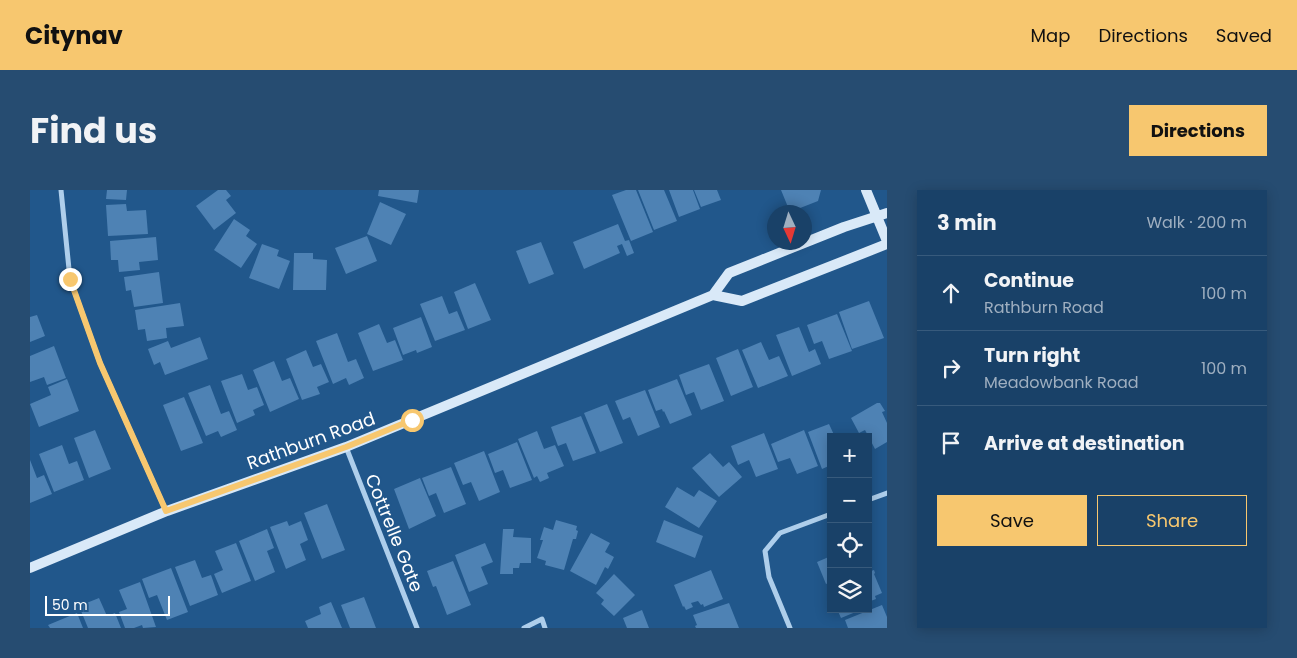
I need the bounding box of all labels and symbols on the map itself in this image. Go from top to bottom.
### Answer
north arrow [767,205,812,250]
route end [59,268,82,291]
street label: Rathburn Road [243,406,378,475]
route start [401,409,424,432]
street label: Cottrelle Gate [359,470,429,595]
scale bar [45,593,170,616]

